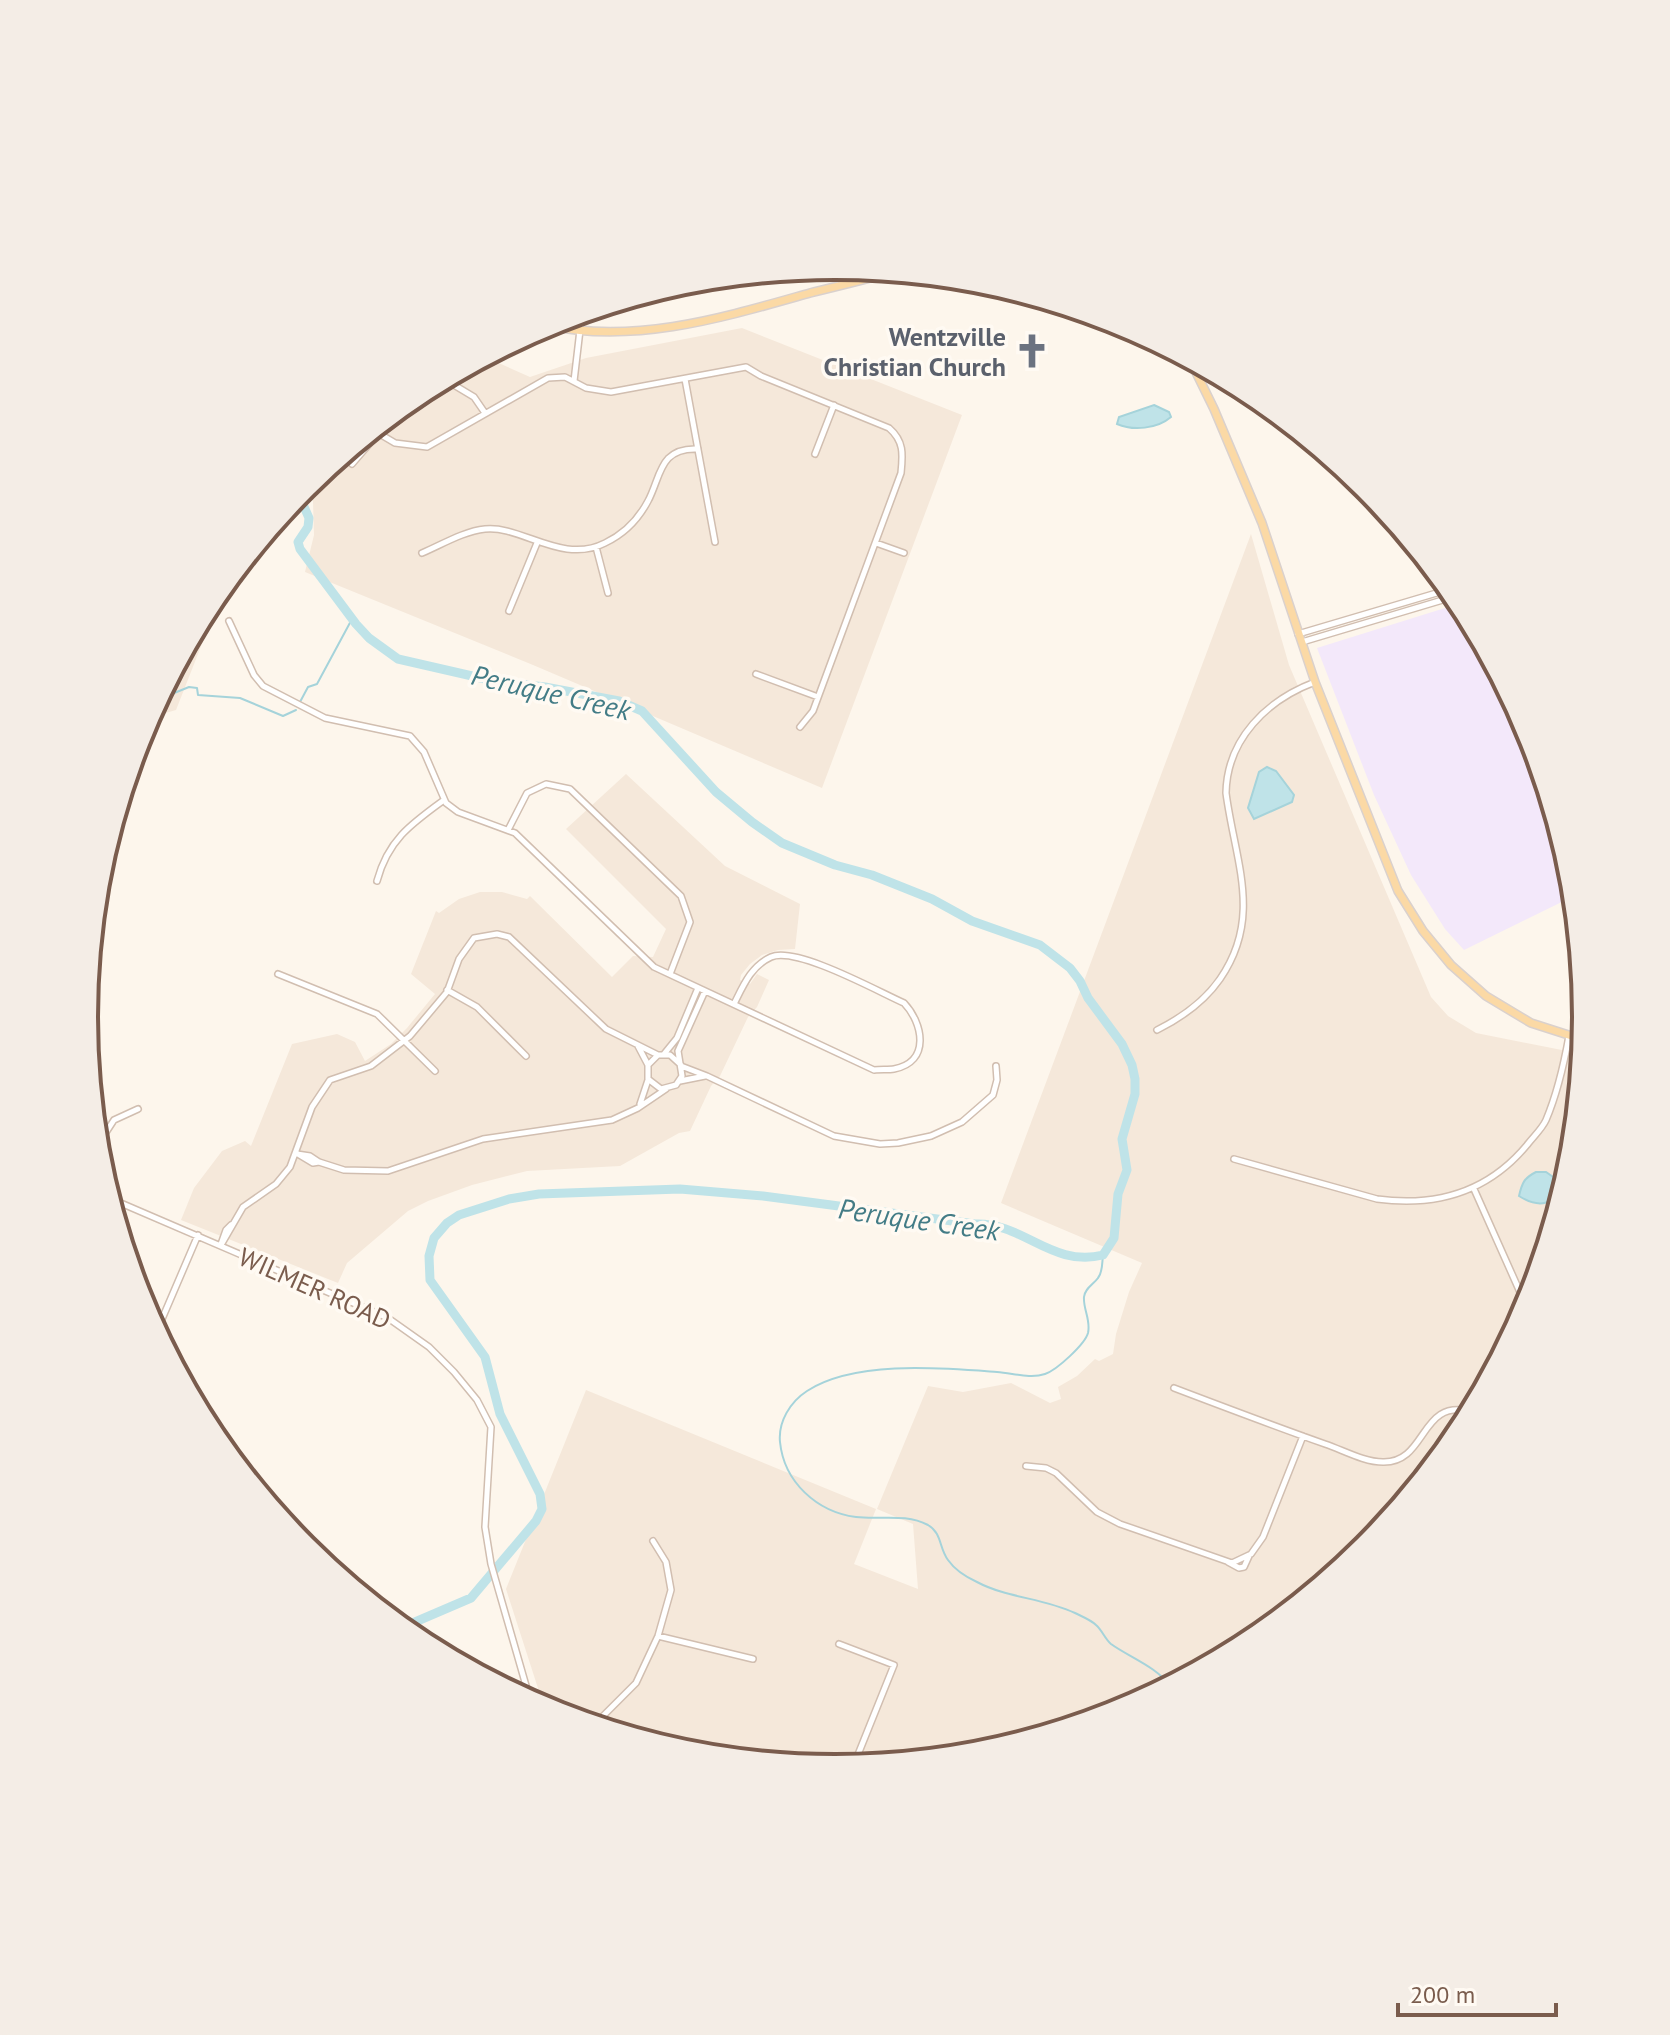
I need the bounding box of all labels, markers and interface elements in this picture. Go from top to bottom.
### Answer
place label: Wentzville Christian Church [824,320,1006,383]
church icon: Wentzville Christian Church [1013,332,1051,370]
water label: Peruque Creek [468,656,636,729]
water label: Peruque Creek [836,1189,1003,1249]
street label: WILMER ROAD [234,1240,396,1336]
scale bar [1398,1967,1556,2017]
text: 200 m [1410,1979,1475,2010]

